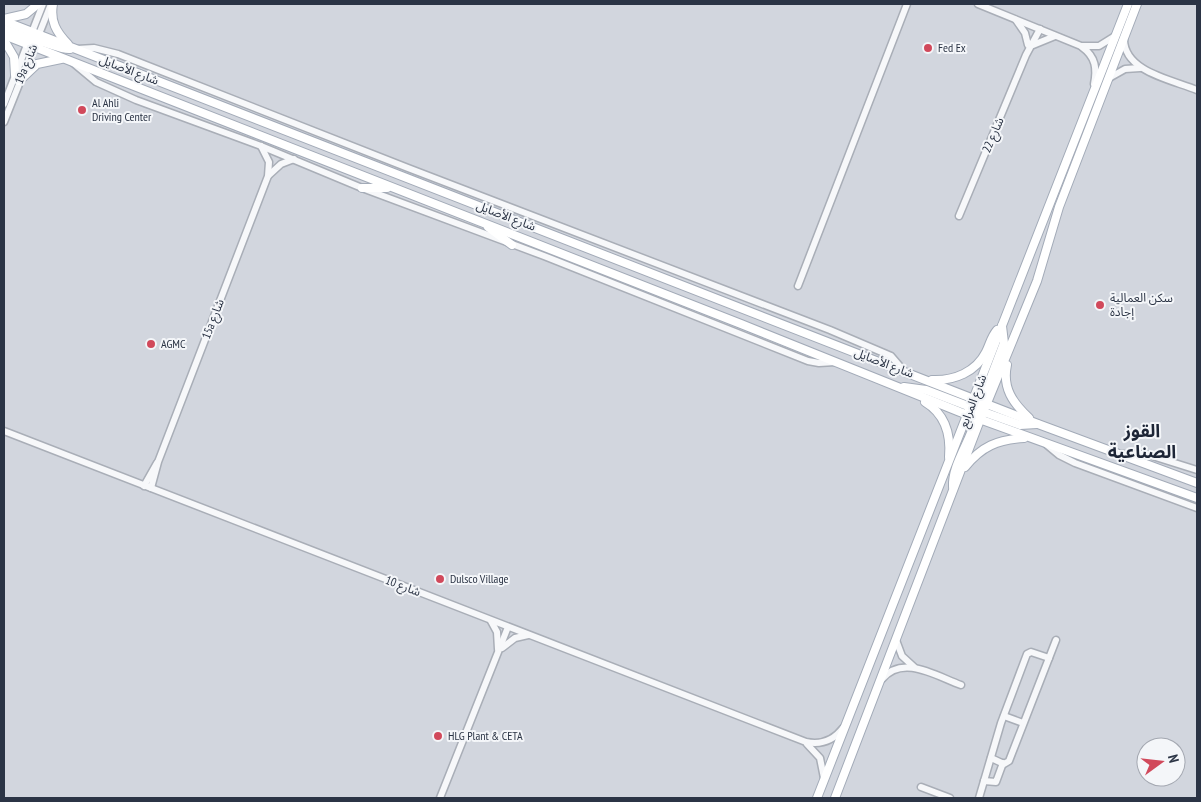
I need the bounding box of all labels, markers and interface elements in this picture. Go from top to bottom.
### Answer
place label: Fed Ex [938,40,966,55]
street label: 19a شارع [11,42,42,87]
marker: Fed Ex [922,42,934,54]
street label: شارع الأصايل [97,51,161,90]
place label: Al Ahli Driving Center [92,95,152,124]
marker: Al Ahli Driving Center [76,104,88,116]
street label: شارع 22 [978,115,1008,155]
street label: شارع الأصايل [474,197,538,236]
place label: سكن العمالية إجادة [1110,290,1173,320]
street label: 15a شارع [198,297,229,342]
marker: سكن العمالية إجادة [1094,299,1106,311]
place label: AGMC [161,336,186,351]
marker: AGMC [145,338,157,350]
street label: شارع الأصايل [852,344,916,383]
street label: شارع المرابع [956,372,991,430]
district label: القوز الصناعية [1108,419,1176,463]
place label: Dulsco Village [450,571,509,586]
street label: شارع 10 [383,572,423,601]
marker: Dulsco Village [434,573,446,585]
place label: HLG Plant & CETA [448,728,523,743]
marker: HLG Plant & CETA [432,730,444,742]
north arrow [1136,737,1186,787]
text: N [1164,753,1183,765]

